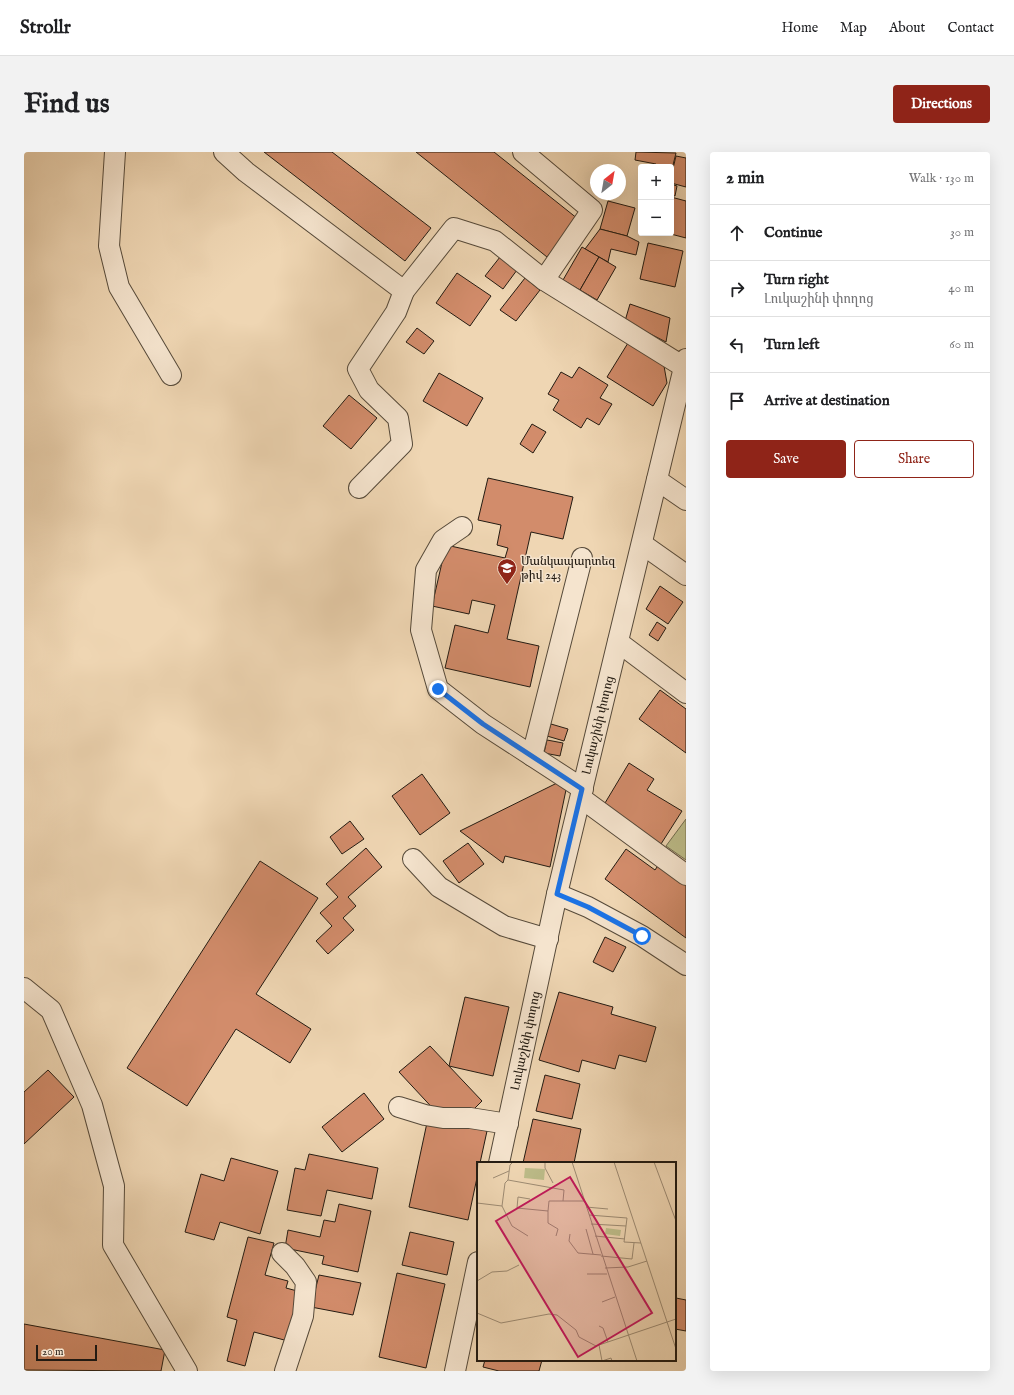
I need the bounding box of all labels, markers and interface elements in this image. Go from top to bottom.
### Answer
text: Strollr [20,16,71,40]
text: Home [782,19,818,37]
text: Map [840,19,867,37]
text: About [889,19,925,37]
text: Contact [947,19,994,37]
button: Directions [893,85,990,123]
text: Find us [24,87,110,122]
north arrow [590,164,626,200]
map controls [638,164,674,236]
button: + [638,164,674,200]
text: 2 min [726,168,764,189]
text: Walk · 130 m [909,170,974,187]
button: − [638,200,674,236]
icon: ahead [726,222,748,244]
text: Continue [764,223,822,242]
text: 30 m [950,224,974,241]
text: Turn right [764,270,829,289]
icon: right [726,278,748,300]
text: 40 m [948,280,974,297]
text: Լուկաշինի փողոց [764,291,874,308]
icon: left [726,334,748,356]
text: Turn left [764,335,820,354]
text: 60 m [949,336,974,353]
icon: arrive [726,390,748,412]
text: Arrive at destination [764,391,890,410]
button: Save [726,440,846,478]
button: Share [854,440,974,478]
place label: Մանկապարտեզ թիվ 243 [521,554,616,583]
school or university icon: Մանկապարտեզ թիվ 243 [496,557,518,585]
street label: Լուկաշինի փողոց [579,674,617,776]
route end [429,680,447,698]
route start [633,927,651,945]
street label: Լուկաշինի փողոց [507,990,543,1092]
inset map [477,1162,676,1361]
scale bar [36,1343,97,1362]
text: 20 m [42,1345,63,1359]

